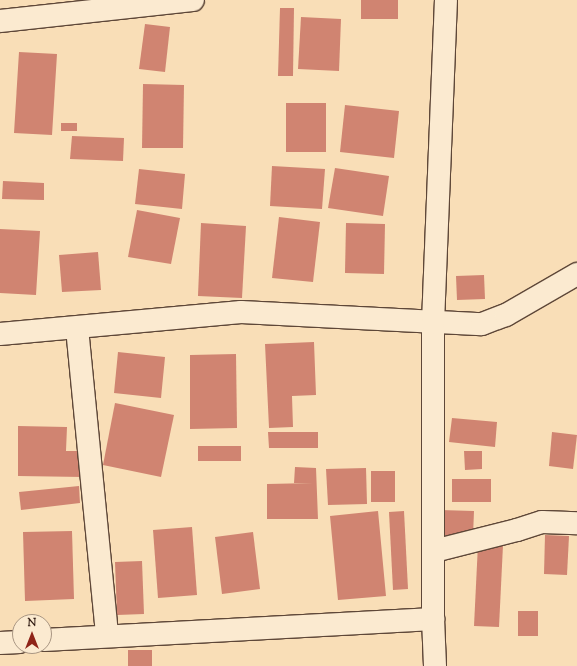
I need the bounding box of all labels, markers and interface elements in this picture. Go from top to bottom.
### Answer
north arrow [12,614,52,654]
text: N [28,615,36,631]

